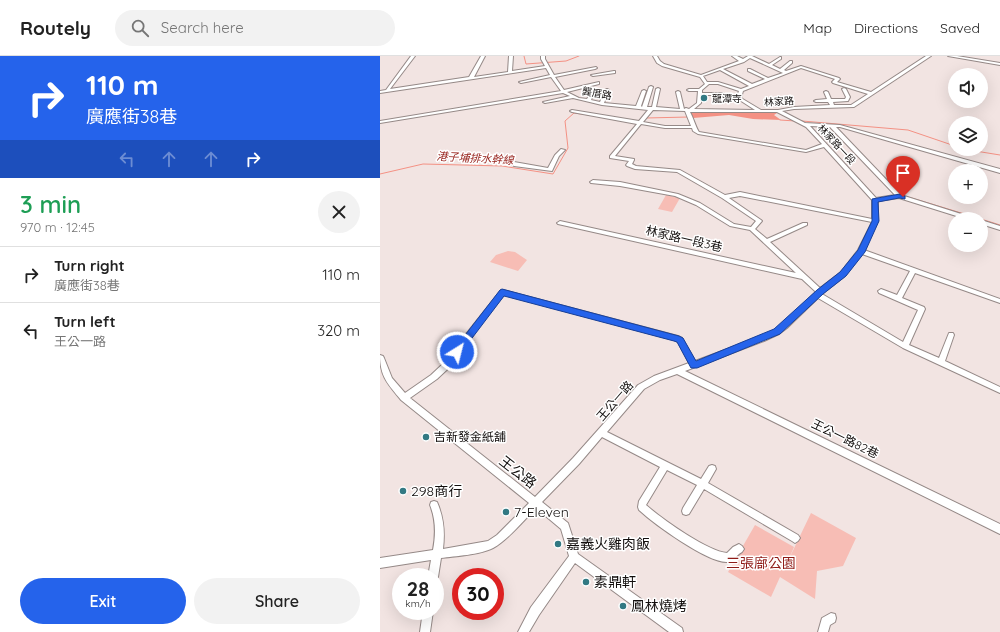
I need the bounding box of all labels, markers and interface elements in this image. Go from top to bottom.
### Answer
search box [115,10,395,46]
text: Routely [20,16,91,40]
icon: search [129,17,151,39]
text: Search here [161,18,244,37]
text: Map [803,19,832,37]
text: Directions [854,19,918,37]
text: Saved [940,19,980,37]
text: 110 m [86,67,159,102]
map controls [948,68,988,252]
button: sound [948,68,988,108]
icon: right [20,72,72,124]
street label: 龔厝路 [581,84,613,102]
place label: 龍潭寺 [712,92,742,105]
marker: 龍潭寺 [699,93,709,103]
street label: 林家路 [764,94,794,109]
text: 廣應街38巷 [86,105,177,128]
button: layers [948,116,988,156]
street label: 林家路一段 [815,122,858,167]
icon: left [116,148,138,170]
icon: ahead [158,148,180,170]
icon: ahead [200,148,222,170]
icon: right [242,148,264,170]
water label: 港子埔排水幹線 [436,149,516,167]
pin [886,156,920,197]
icon: arrive [892,162,914,184]
button: + [948,164,988,204]
text: 3 min [20,189,81,219]
button: close [318,191,360,233]
button: − [948,212,988,252]
text: 970 m · 12:45 [20,219,95,235]
street label: 林家路一段3巷 [644,222,724,255]
text: Turn right [54,256,125,275]
icon: right [20,264,42,286]
text: 110 m [322,265,360,284]
text: 廣應街38巷 [54,277,120,293]
text: Turn left [54,312,116,331]
icon: left [20,320,42,342]
text: 320 m [317,321,360,340]
position arrow [436,331,478,373]
text: 王公一路 [54,333,106,349]
street label: 王公一路 [593,378,636,424]
street label: 王公一路82巷 [809,416,881,461]
place label: 吉新發金紙舖 [434,429,506,444]
marker: 吉新發金紙舖 [421,432,431,442]
street label: 王公路 [496,452,540,492]
place label: 298商行 [411,482,462,500]
marker: 298商行 [398,486,408,496]
place label: 7-Eleven [514,503,569,521]
marker: 7-Eleven [501,507,511,517]
place label: 嘉義火雞肉飯 [566,535,650,553]
marker: 嘉義火雞肉飯 [553,539,563,549]
park label: 三張廍公園 [726,554,796,572]
speed limit sign: 30 [452,568,504,620]
place label: 素鼎軒 [594,573,636,591]
text: 28 [407,576,429,601]
marker: 素鼎軒 [581,577,591,587]
button: Exit [20,578,186,624]
button: Share [194,578,360,624]
text: km/h [405,597,431,610]
place label: 鳳林燒烤 [631,597,687,615]
marker: 鳳林燒烤 [618,601,628,611]

